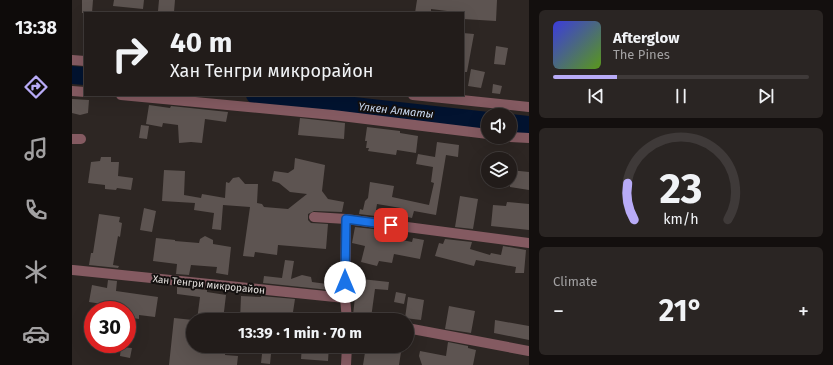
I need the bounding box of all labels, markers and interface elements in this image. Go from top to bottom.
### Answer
text: 13:38 [15,17,57,39]
text: 40 m [170,26,233,59]
icon: right [104,28,156,80]
text: Afterglow [613,29,679,47]
text: The Pines [613,47,670,62]
text: Хан Тенгри микрорайон [170,60,373,82]
icon: directions [22,73,50,101]
icon: previous [585,85,607,107]
icon: pause [670,85,692,107]
icon: next [755,85,777,107]
water label: Үлкен Алматы [358,100,434,121]
map controls [481,108,517,188]
button: sound [481,108,517,144]
icon: music [22,135,50,163]
button: layers [481,152,517,188]
text: 23 [660,164,702,214]
icon: phone [22,196,50,224]
pin [374,208,408,242]
text: km/h [663,211,699,228]
icon: arrive [380,214,402,236]
icon: climate [22,258,50,286]
position arrow [324,261,366,303]
street label: Хан Тенгри микрорайон [152,273,266,297]
text: Climate [553,274,597,289]
text: 21° [659,293,703,329]
text: − [553,298,564,325]
text: + [798,298,809,325]
speed limit sign: 30 [84,301,136,353]
icon: car [22,320,50,348]
text: 13:39 · 1 min · 70 m [238,324,362,342]

